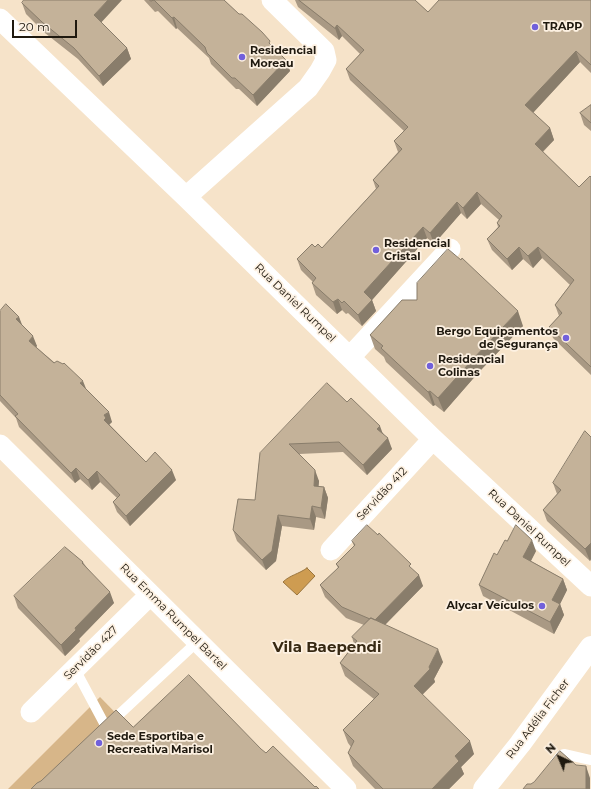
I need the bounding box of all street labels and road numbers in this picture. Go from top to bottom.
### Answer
street label: Rua Daniel Rumpel [252,261,338,345]
street label: Servidão 412 [354,465,410,523]
street label: Rua Daniel Rumpel [485,487,573,569]
street label: Rua Emma Rumpel Bartel [117,561,229,673]
street label: Servidão 427 [61,623,121,683]
street label: Rua Adélia Ficher [504,677,572,761]

